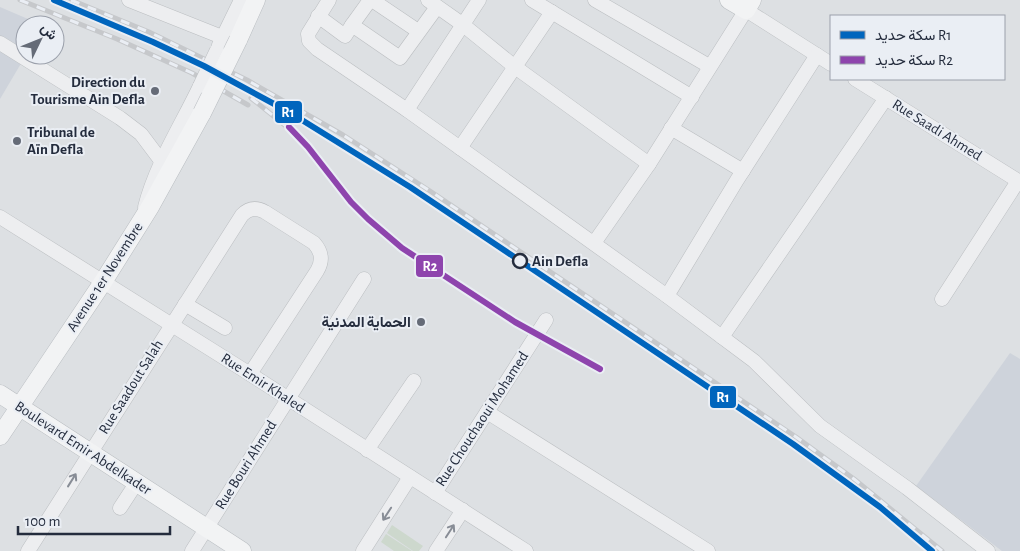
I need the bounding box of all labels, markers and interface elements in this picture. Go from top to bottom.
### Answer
north arrow [15,15,65,65]
legend [830,15,1005,80]
text: ش [37,21,60,44]
text: سكة حديد R1 [875,28,951,44]
text: سكة حديد R2 [875,53,953,69]
place label: Direction du Tourisme Ain Defla [31,75,145,107]
marker: Direction du Tourisme Ain Defla [149,85,161,97]
street label: Rue Saadi Ahmed [890,96,985,164]
line badge: R1 [274,100,303,124]
text: R1 [281,106,295,120]
place label: Tribunal de Aïn Defla [27,125,95,157]
marker: Tribunal de Aïn Defla [11,135,23,147]
street label: Avenue 1er Novembre [64,220,146,334]
marker: Ain Defla [512,253,528,269]
line badge: R2 [415,254,444,278]
place label: Ain Defla [532,254,588,269]
text: R2 [423,260,438,274]
place label: الحماية المدنية [322,315,411,331]
marker: الحماية المدنية [415,316,427,328]
street label: Rue Saadout Salah [96,337,166,437]
street label: Rue Chouchaoui Mohamed [433,349,531,489]
street label: Rue Emir Khaled [218,350,308,416]
line badge: R1 [709,385,737,409]
text: R1 [716,391,730,405]
street label: Boulevard Emir Abdelkader [12,398,154,498]
street label: Rue Bouri Ahmed [213,418,279,512]
one-way arrow [68,474,78,488]
scale bar [18,504,170,536]
one-way arrow [382,507,392,521]
text: 100 m [25,514,60,529]
one-way arrow [445,524,455,538]

